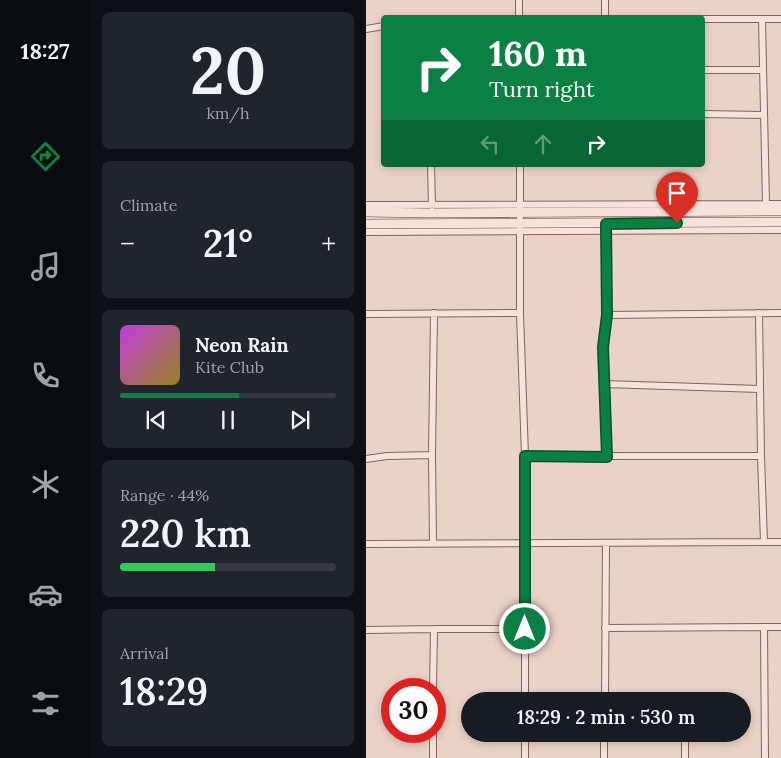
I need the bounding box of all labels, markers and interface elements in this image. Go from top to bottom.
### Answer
text: 20 [190,29,266,112]
text: 160 m [489,31,587,76]
icon: right [406,35,471,100]
text: 18:27 [20,37,70,65]
text: Turn right [489,75,594,103]
text: km/h [206,103,250,123]
icon: left [476,130,504,158]
icon: ahead [529,130,557,158]
icon: right [582,130,610,158]
icon: directions [28,139,63,174]
pin [656,172,698,223]
icon: arrive [663,179,691,207]
text: Climate [120,195,177,215]
text: 21° [203,219,253,267]
text: − [120,226,135,262]
text: + [321,226,336,262]
icon: music [28,249,63,284]
text: Neon Rain [195,333,289,357]
text: Kite Club [195,357,264,377]
icon: phone [28,358,63,393]
icon: previous [142,406,170,434]
icon: pause [214,406,242,434]
icon: next [286,406,314,434]
icon: climate [28,467,63,502]
text: Range · 44% [120,485,209,505]
text: 220 km [120,509,251,557]
icon: car [28,577,63,612]
position arrow [498,602,550,654]
text: Arrival [120,643,169,663]
text: 18:29 [120,667,208,715]
speed limit sign: 30 [381,678,446,743]
icon: filters [28,686,63,721]
text: 18:29 · 2 min · 530 m [517,705,695,729]

